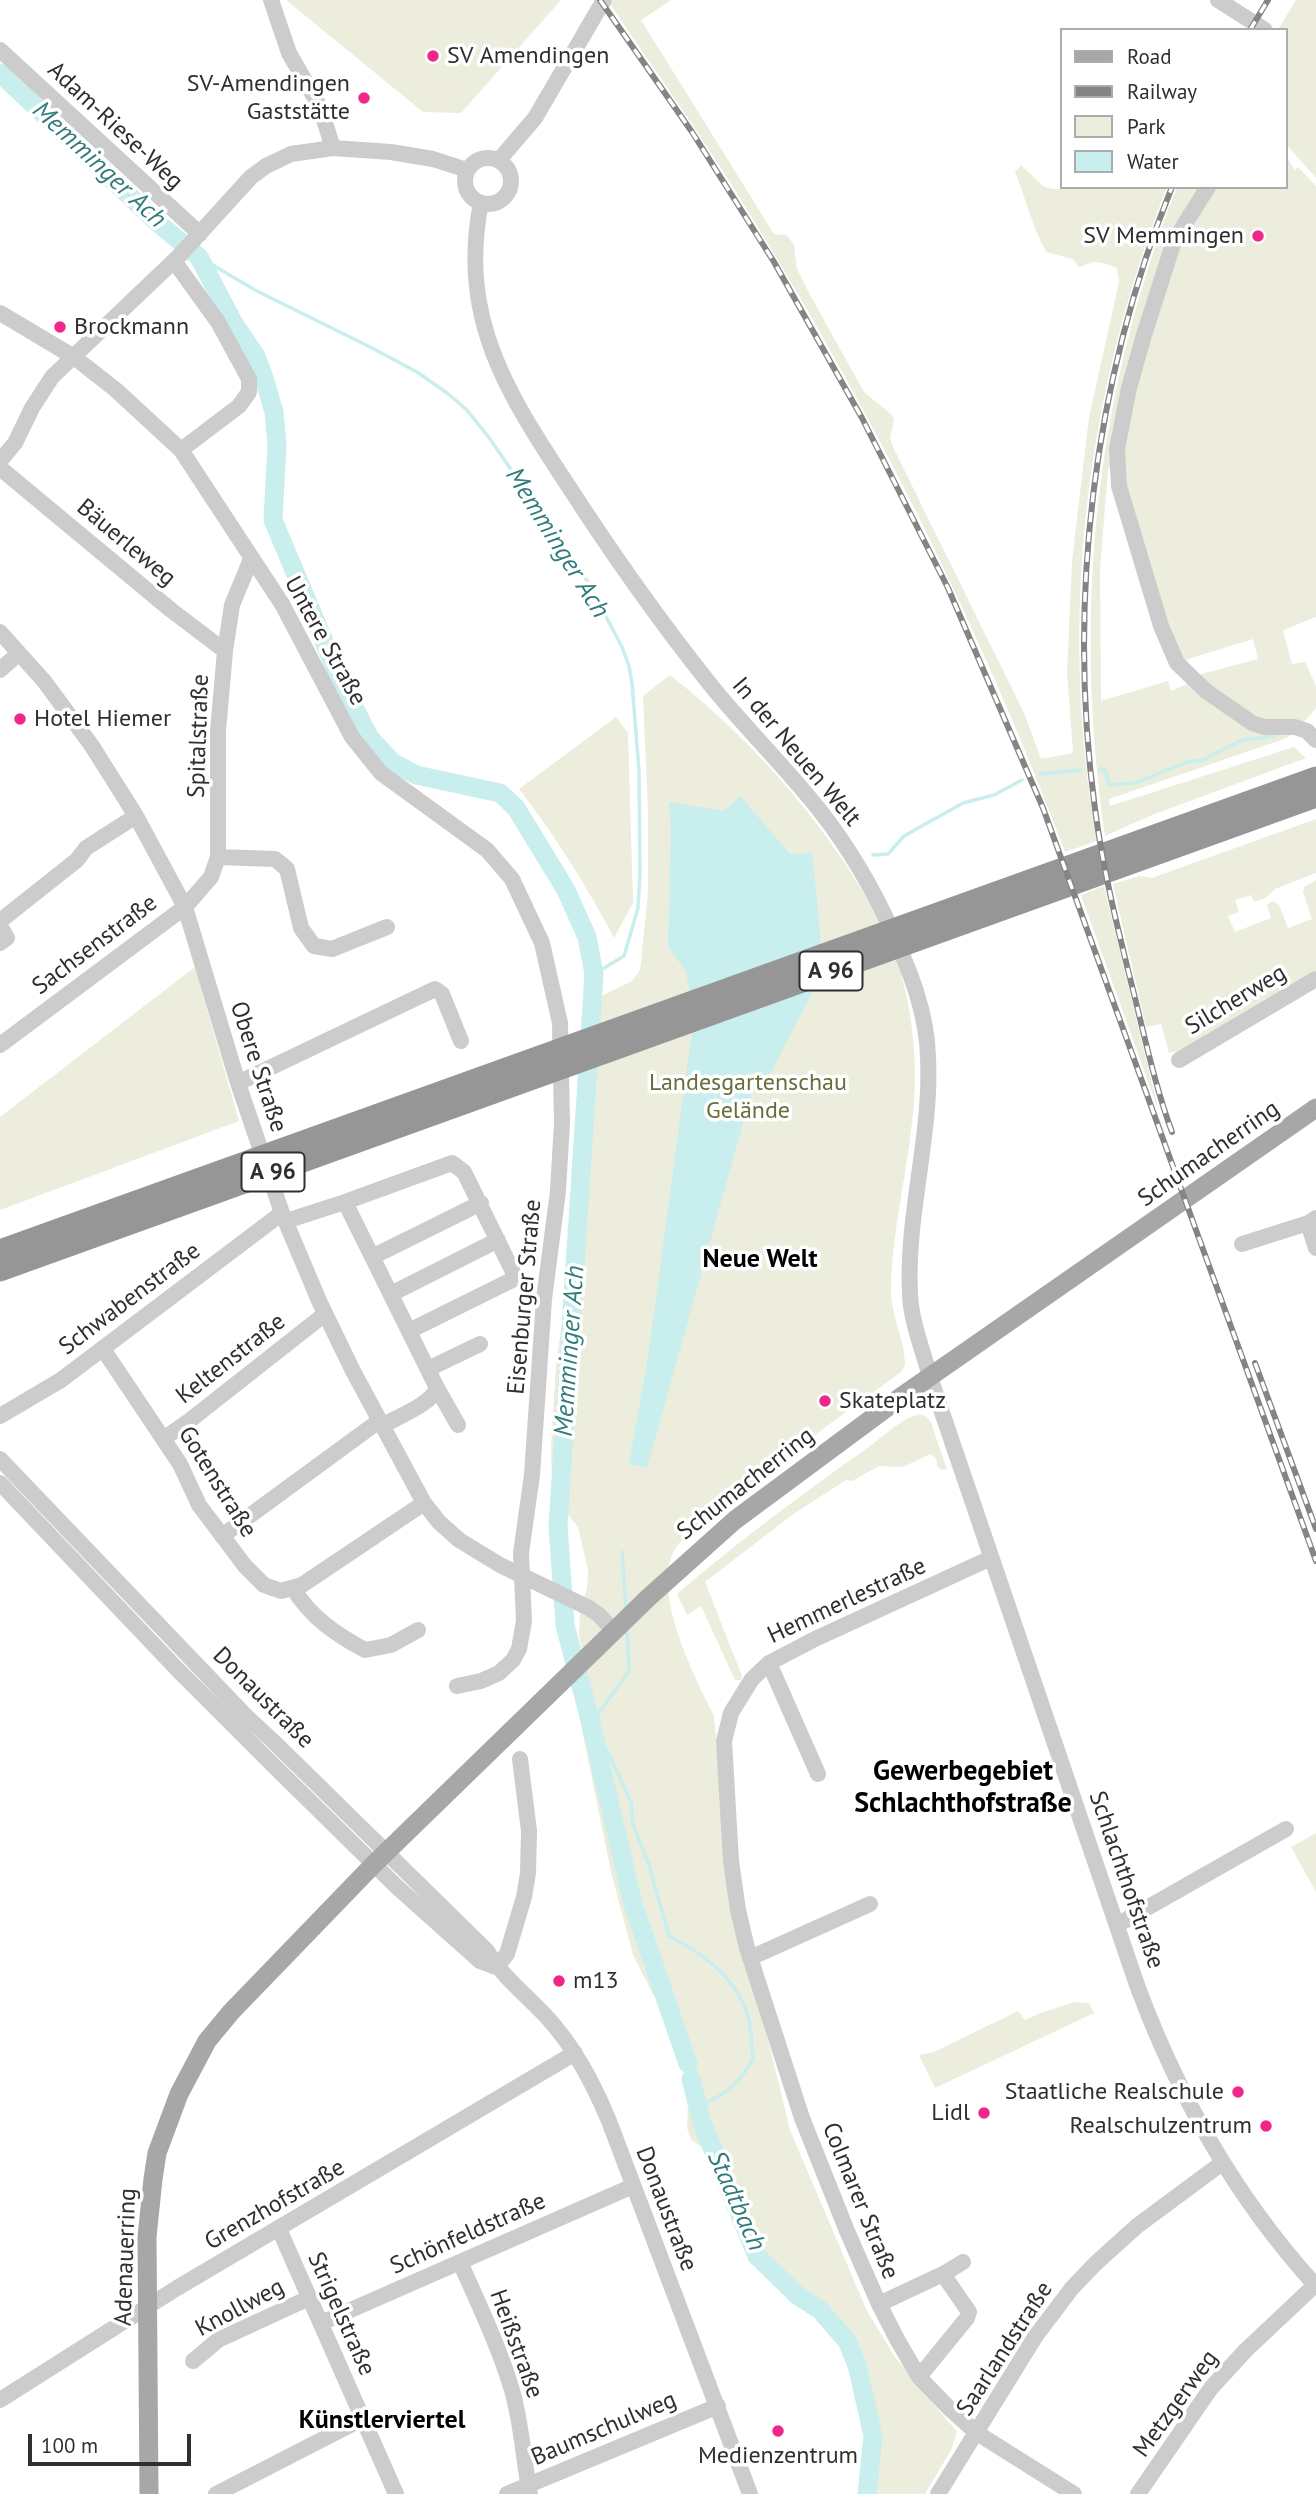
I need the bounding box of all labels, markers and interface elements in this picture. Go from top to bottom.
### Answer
legend [1060,28,1288,189]
place label: SV Amendingen [447,42,609,70]
text: Road [1127,43,1171,70]
marker: SV Amendingen [425,48,441,64]
street label: Adam-Riese-Weg [41,56,189,196]
place label: SV-Amendingen Gaststätte [187,70,350,126]
text: Railway [1127,78,1197,105]
marker: SV-Amendingen Gaststätte [356,90,372,106]
water label: Memminger Ach [26,95,172,235]
text: Park [1127,113,1166,140]
text: Water [1127,148,1179,175]
place label: SV Memmingen [1083,222,1244,250]
marker: SV Memmingen [1250,228,1266,244]
place label: Brockmann [74,313,189,341]
marker: Brockmann [52,319,68,335]
water label: Memminger Ach [498,462,616,624]
street label: Bäuerleweg [71,493,181,593]
street label: Untere Straße [278,572,372,710]
street label: In der Neuen Welt [725,672,867,832]
street label: Spitalstraße [182,674,216,798]
place label: Hotel Hiemer [34,705,171,733]
marker: Hotel Hiemer [12,711,28,727]
street label: Sachsenstraße [27,889,163,1001]
road number: A 96 [800,952,862,990]
street label: Silcherweg [1180,959,1292,1041]
street label: Obere Straße [223,998,293,1136]
park label: Landesgartenschau Gelände [649,1069,847,1125]
street label: Schumacherring [1133,1095,1285,1213]
road number: A 96 [242,1152,304,1191]
street label: Eisenburger Straße [502,1198,548,1396]
street label: Schwabenstraße [54,1237,206,1361]
district label: Neue Welt [702,1244,818,1276]
water label: Memminger Ach [548,1264,592,1438]
street label: Keltenstraße [171,1307,291,1411]
place label: Skateplatz [839,1387,946,1415]
marker: Skateplatz [817,1393,833,1409]
street label: Gotenstraße [172,1421,262,1543]
street label: Schumacherring [672,1422,820,1546]
street label: Hemmerlestraße [763,1552,931,1650]
street label: Donaustraße [206,1641,320,1755]
district label: Gewerbegebiet Schlachthofstraße [854,1755,1072,1821]
street label: Schlachthofstraße [1082,1787,1170,1973]
place label: m13 [573,1967,619,1995]
marker: m13 [551,1973,567,1989]
place label: Staatliche Realschule [1005,2078,1224,2106]
marker: Staatliche Realschule [1230,2084,1246,2100]
place label: Lidl [931,2099,970,2127]
marker: Lidl [976,2105,992,2121]
place label: Realschulzentrum [1069,2112,1252,2140]
street label: Colmarer Straße [815,2118,905,2284]
marker: Realschulzentrum [1258,2118,1274,2134]
street label: Donaustraße [629,2143,703,2275]
water label: Stadtbach [700,2146,772,2256]
street label: Grenzhofstraße [200,2153,350,2257]
street label: Schönfeldstraße [386,2187,550,2281]
street label: Adenauerring [109,2188,143,2326]
street label: Strigelstraße [301,2248,381,2380]
street label: Knollweg [191,2273,289,2343]
street label: Saarlandstraße [951,2276,1059,2422]
street label: Heißstraße [483,2286,549,2402]
street label: Metzgerweg [1128,2345,1224,2463]
street label: Baumschulweg [527,2386,681,2472]
district label: Künstlerviertel [299,2405,465,2437]
scale bar [32,2420,194,2464]
marker: Medienzentrum [770,2423,786,2439]
text: 100 m [41,2432,98,2459]
place label: Medienzentrum [698,2442,858,2470]

